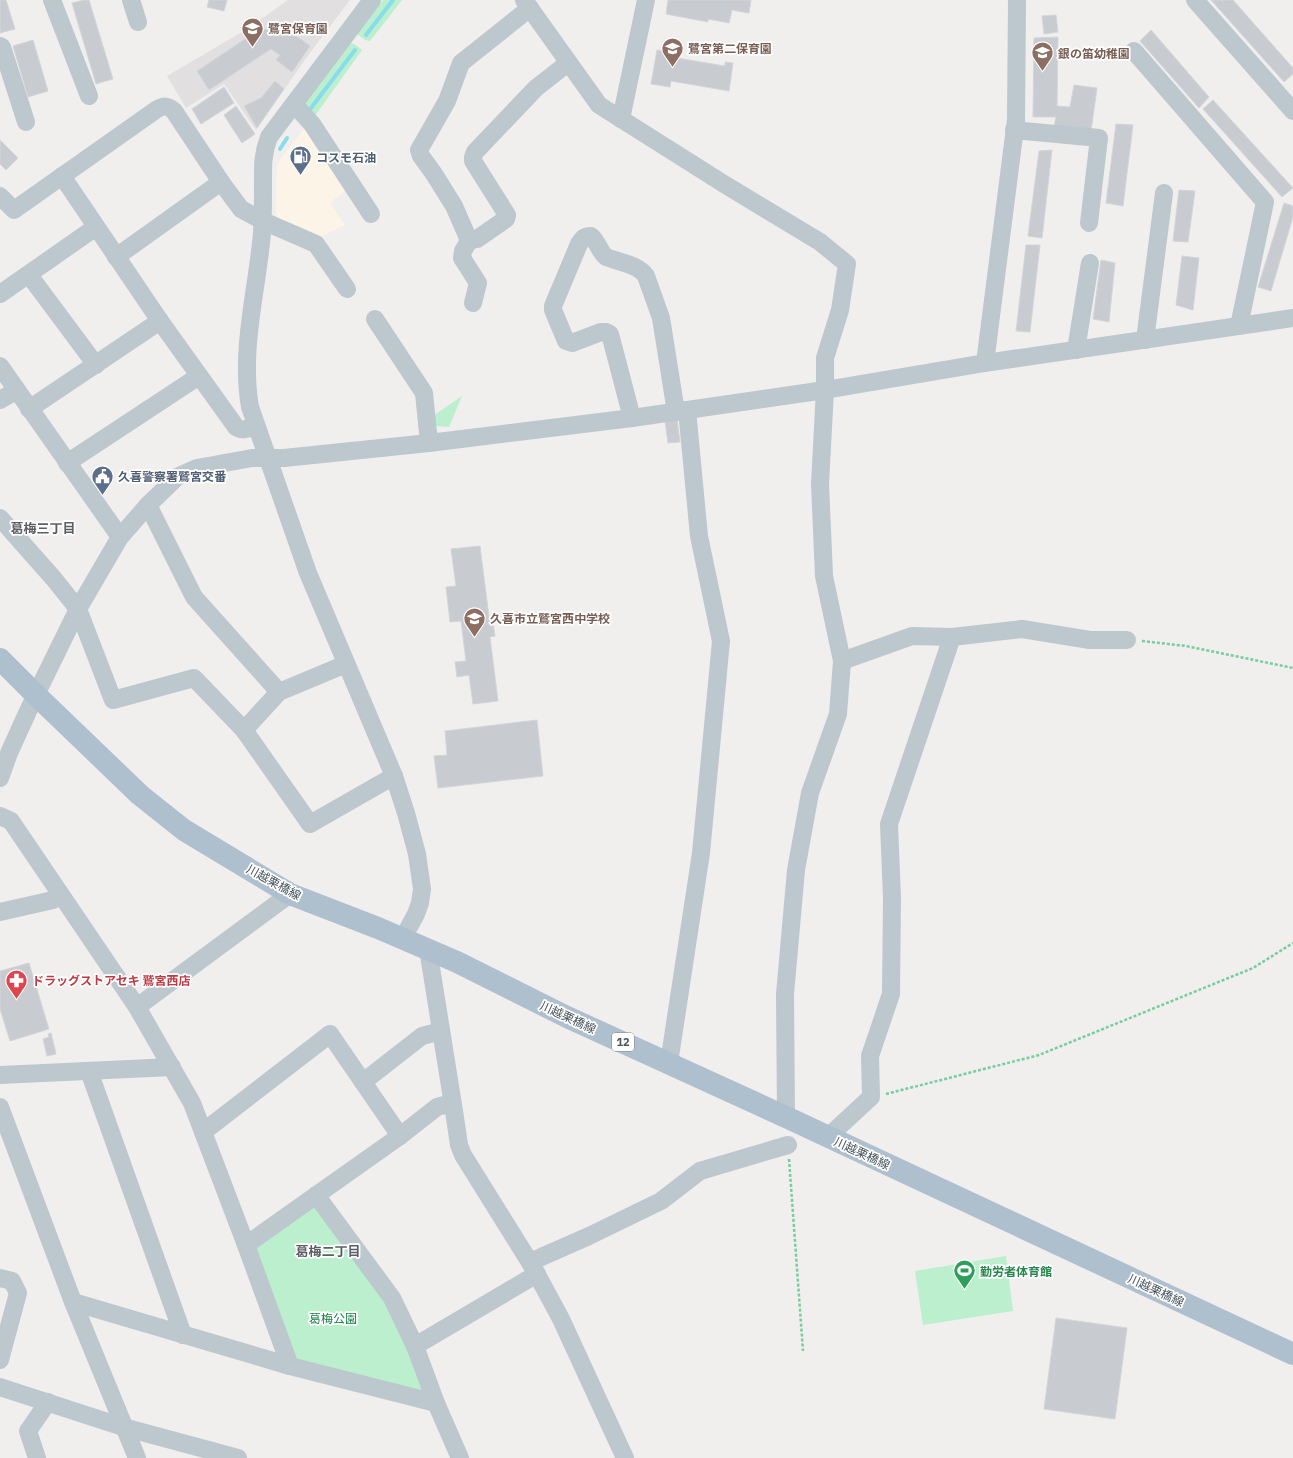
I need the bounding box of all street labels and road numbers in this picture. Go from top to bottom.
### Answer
street label: 川越栗橋線 [244,861,304,903]
street label: 川越栗橋線 [538,998,598,1036]
road number: 12 [612,1033,634,1051]
street label: 川越栗橋線 [832,1134,892,1172]
street label: 川越栗橋線 [1126,1271,1186,1309]

